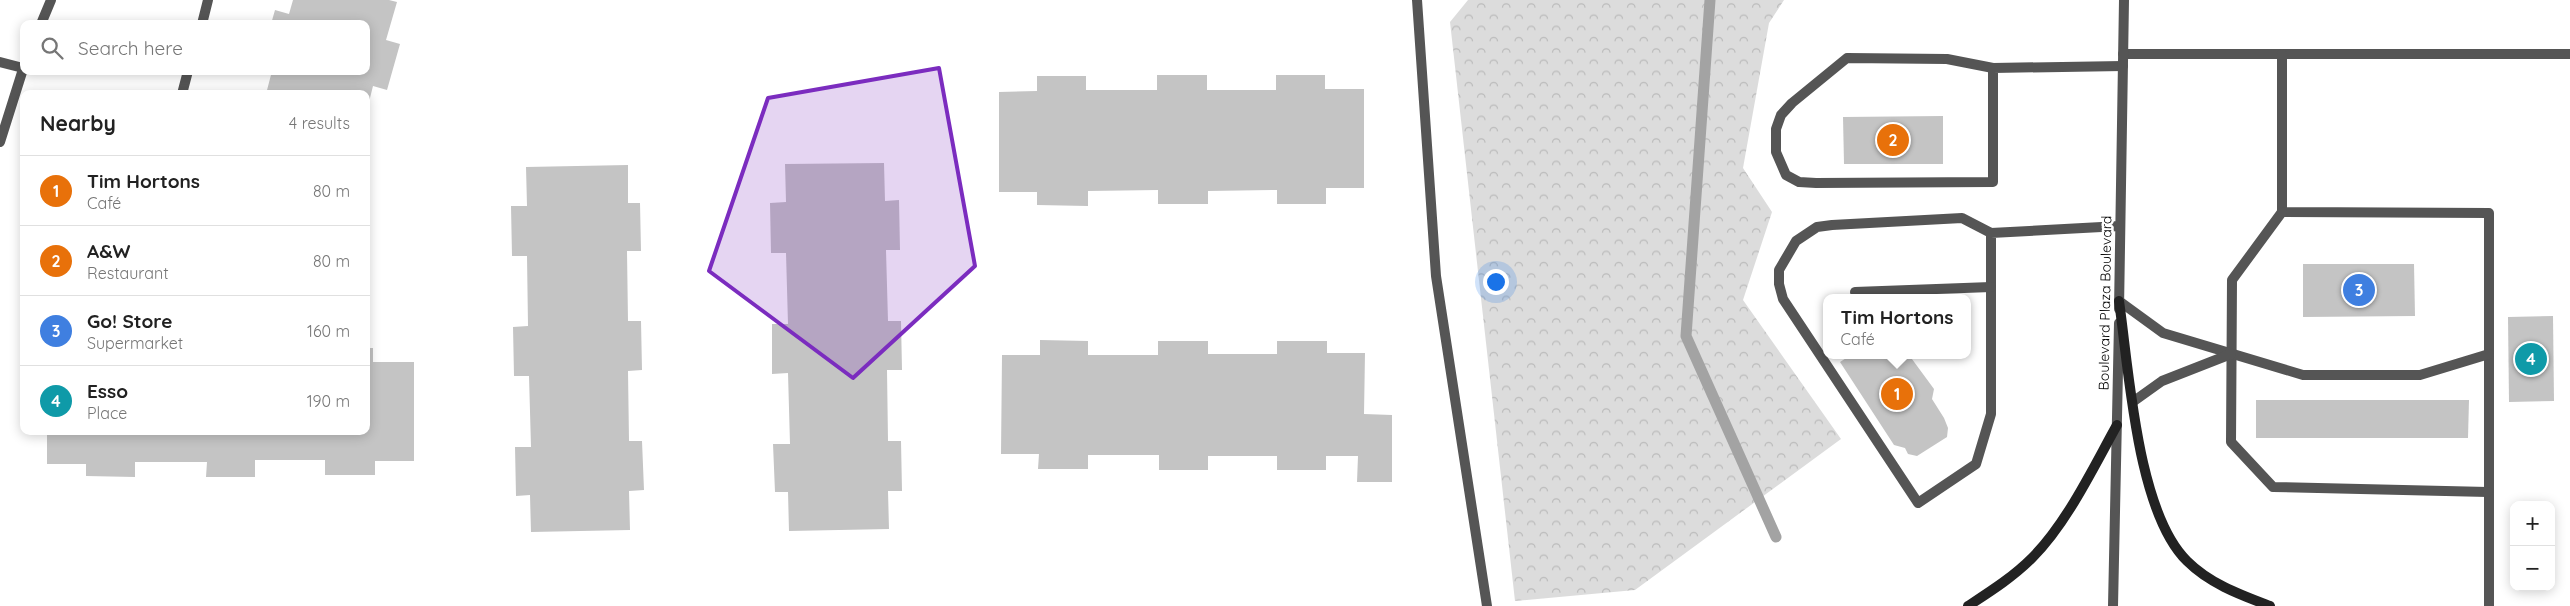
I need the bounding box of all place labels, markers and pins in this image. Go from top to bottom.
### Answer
pin: 2 [1877,121,1909,159]
pin: 3 [2343,271,2375,309]
pin: 4 [2515,340,2547,378]
pin: 1 [1881,375,1913,413]

